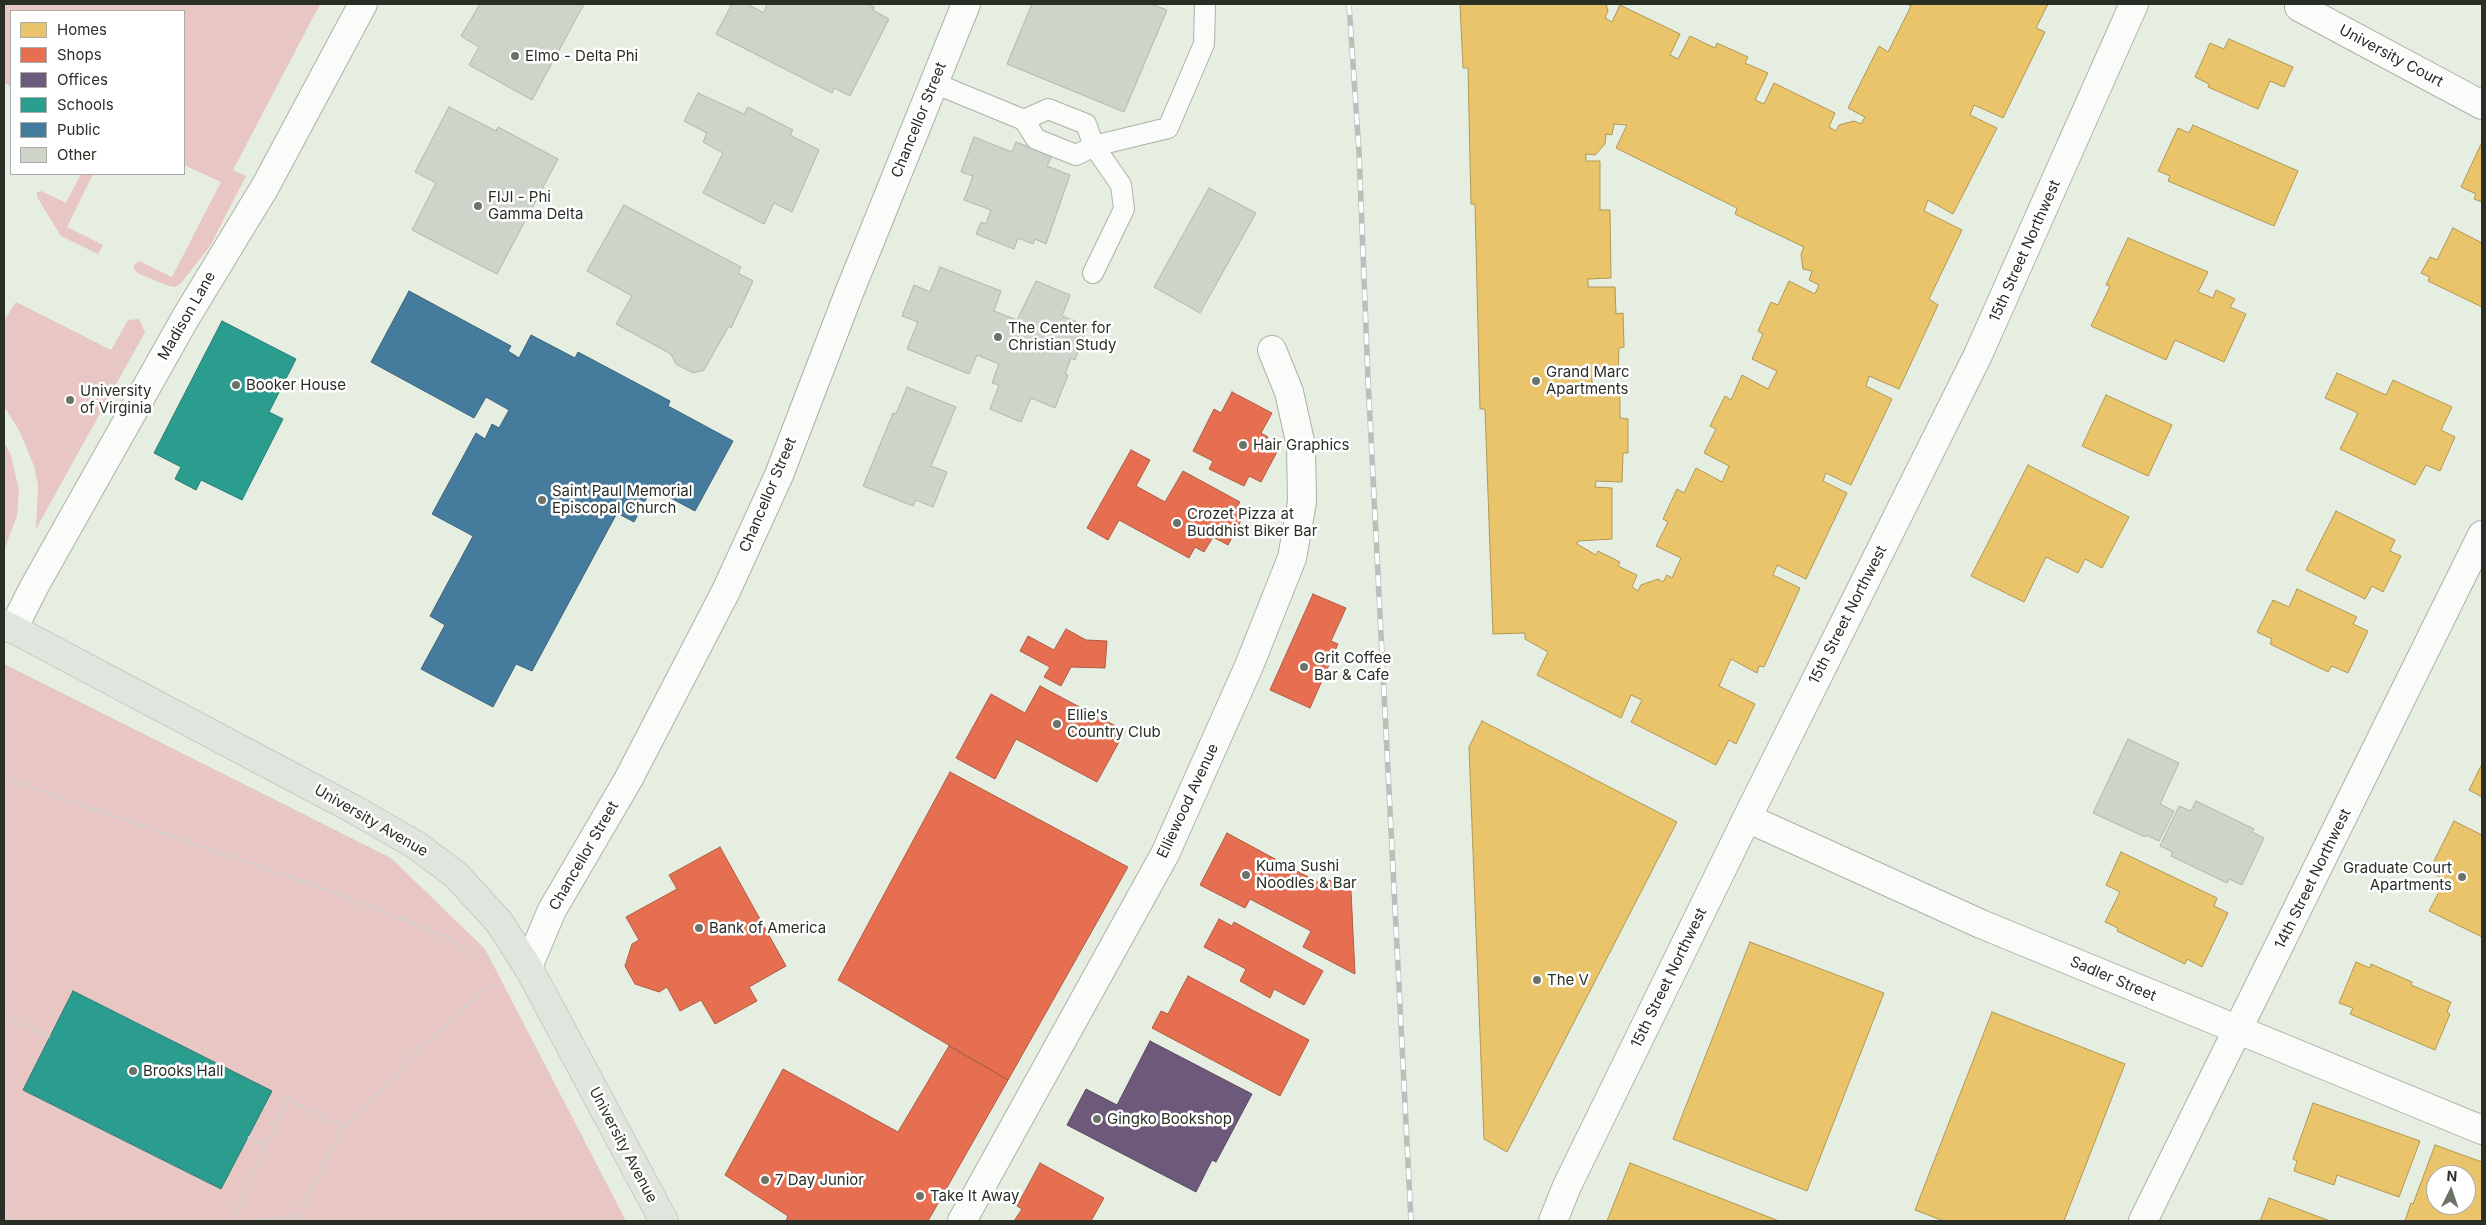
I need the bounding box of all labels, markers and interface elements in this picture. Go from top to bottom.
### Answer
legend [10,10,185,175]
text: Homes [57,20,107,39]
street label: University Court [2336,21,2446,91]
text: Shops [57,45,102,64]
place label: Elmo - Delta Phi [525,47,638,65]
marker: Elmo - Delta Phi [509,50,521,62]
street label: Chancellor Street [888,60,950,180]
text: Offices [57,70,108,89]
text: Schools [57,95,114,114]
text: Public [57,120,100,139]
text: Other [57,145,97,164]
street label: 15th Street Northwest [1986,177,2064,325]
place label: FIJI - Phi Gamma Delta [488,188,583,223]
marker: FIJI - Phi Gamma Delta [472,200,484,212]
street label: Madison Lane [154,269,220,363]
place label: The Center for Christian Study [1008,319,1116,354]
marker: The Center for Christian Study [992,331,1004,343]
place label: Grand Marc Apartments [1546,363,1629,398]
marker: Grand Marc Apartments [1530,375,1542,387]
place label: Booker House [246,376,346,394]
marker: Booker House [230,379,242,391]
place label: University of Virginia [80,382,152,417]
marker: University of Virginia [64,394,76,406]
street label: Chancellor Street [736,435,800,555]
place label: Hair Graphics [1253,436,1350,454]
marker: Hair Graphics [1237,439,1249,451]
place label: Saint Paul Memorial Episcopal Church [552,482,692,517]
marker: Saint Paul Memorial Episcopal Church [536,494,548,506]
place label: Crozet Pizza at Buddhist Biker Bar [1187,505,1317,540]
marker: Crozet Pizza at Buddhist Biker Bar [1171,517,1183,529]
street label: 15th Street Northwest [1805,543,1891,687]
place label: Grit Coffee Bar & Cafe [1314,649,1391,684]
marker: Grit Coffee Bar & Cafe [1298,661,1310,673]
place label: Ellie's Country Club [1067,706,1161,741]
marker: Ellie's Country Club [1051,718,1063,730]
street label: Elliewood Avenue [1154,741,1222,861]
street label: University Avenue [311,781,431,861]
street label: Chancellor Street [545,798,623,914]
street label: 14th Street Northwest [2271,806,2355,952]
place label: Kuma Sushi Noodles & Bar [1256,857,1357,892]
place label: Graduate Court Apartments [2343,859,2452,894]
marker: Kuma Sushi Noodles & Bar [1240,869,1252,881]
marker: Graduate Court Apartments [2456,871,2468,883]
street label: 15th Street Northwest [1627,905,1711,1051]
place label: Bank of America [709,919,826,937]
marker: Bank of America [693,922,705,934]
street label: Sadler Street [2067,953,2159,1005]
place label: The V [1547,971,1589,989]
marker: The V [1531,974,1543,986]
place label: Brooks Hall [143,1062,223,1080]
marker: Brooks Hall [127,1065,139,1077]
street label: University Avenue [585,1084,661,1206]
place label: Gingko Bookshop [1107,1110,1232,1128]
marker: Gingko Bookshop [1091,1113,1103,1125]
north arrow [2426,1165,2476,1215]
text: N [2446,1167,2458,1184]
place label: 7 Day Junior [775,1171,864,1189]
marker: 7 Day Junior [759,1174,771,1186]
place label: Take It Away [930,1187,1019,1205]
marker: Take It Away [914,1190,926,1202]

